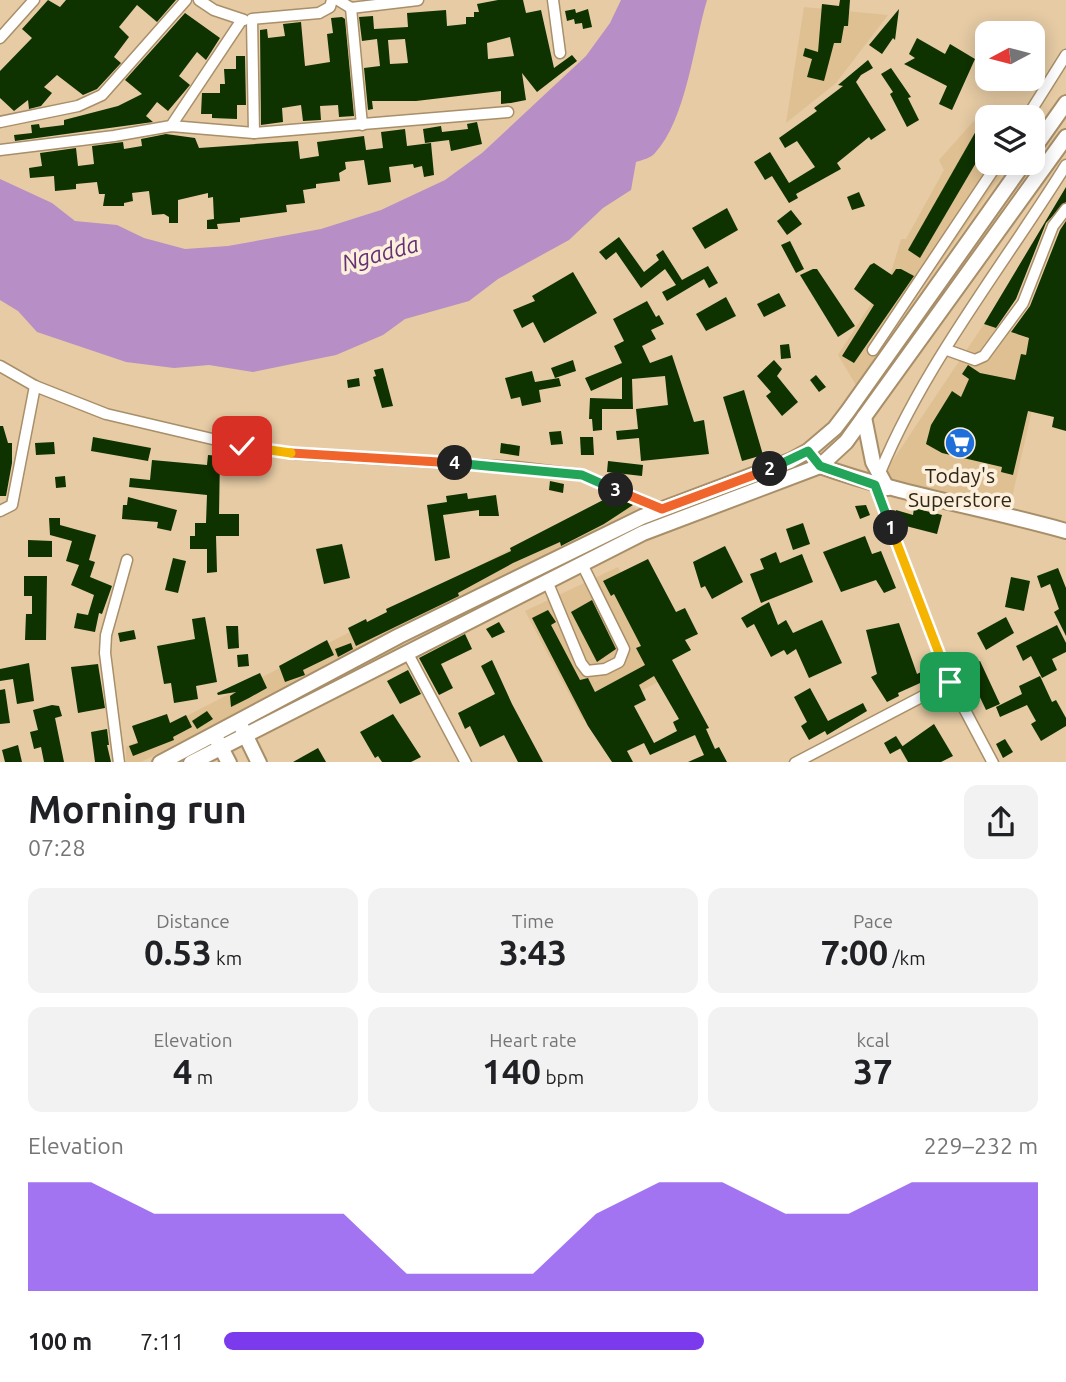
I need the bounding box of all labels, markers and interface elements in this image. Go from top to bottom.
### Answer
north arrow [975,21,1045,91]
map controls [975,21,1045,175]
button: layers [975,105,1045,175]
water label: Ngadda [339,231,421,275]
pin [212,416,272,476]
supermarket icon: Today's Superstore [943,426,977,460]
icon: check [223,427,261,465]
pin: 4 [438,446,472,480]
text: 4 [449,451,460,473]
pin: 2 [752,452,788,486]
text: 2 [764,457,775,479]
place label: Today's Superstore [908,463,1012,511]
pin: 3 [598,472,634,508]
text: 3 [610,478,621,500]
pin: 1 [874,510,908,546]
text: 1 [885,516,896,538]
pin [920,652,980,712]
icon: arrive [931,663,969,701]
button: share [964,785,1038,859]
text: Morning run [28,788,247,830]
text: 07:28 [28,835,86,860]
text: Distance [156,910,230,932]
text: Time [512,910,554,932]
text: Pace [853,910,893,932]
text: 0.53 [144,932,212,972]
text: 3:43 [499,932,567,972]
text: 7:00 [820,932,888,972]
text: km [212,947,242,969]
text: /km [888,947,926,969]
text: Elevation [153,1029,233,1051]
text: Heart rate [489,1029,577,1051]
text: kcal [857,1029,889,1051]
text: 4 [173,1051,193,1091]
text: 140 [482,1051,541,1091]
text: 37 [853,1051,893,1091]
text: m [193,1066,213,1088]
text: bpm [541,1066,584,1088]
text: Elevation [28,1133,124,1158]
text: 229–232 m [924,1133,1038,1158]
text: 100 m [28,1329,92,1354]
text: 7:11 [140,1329,185,1354]

